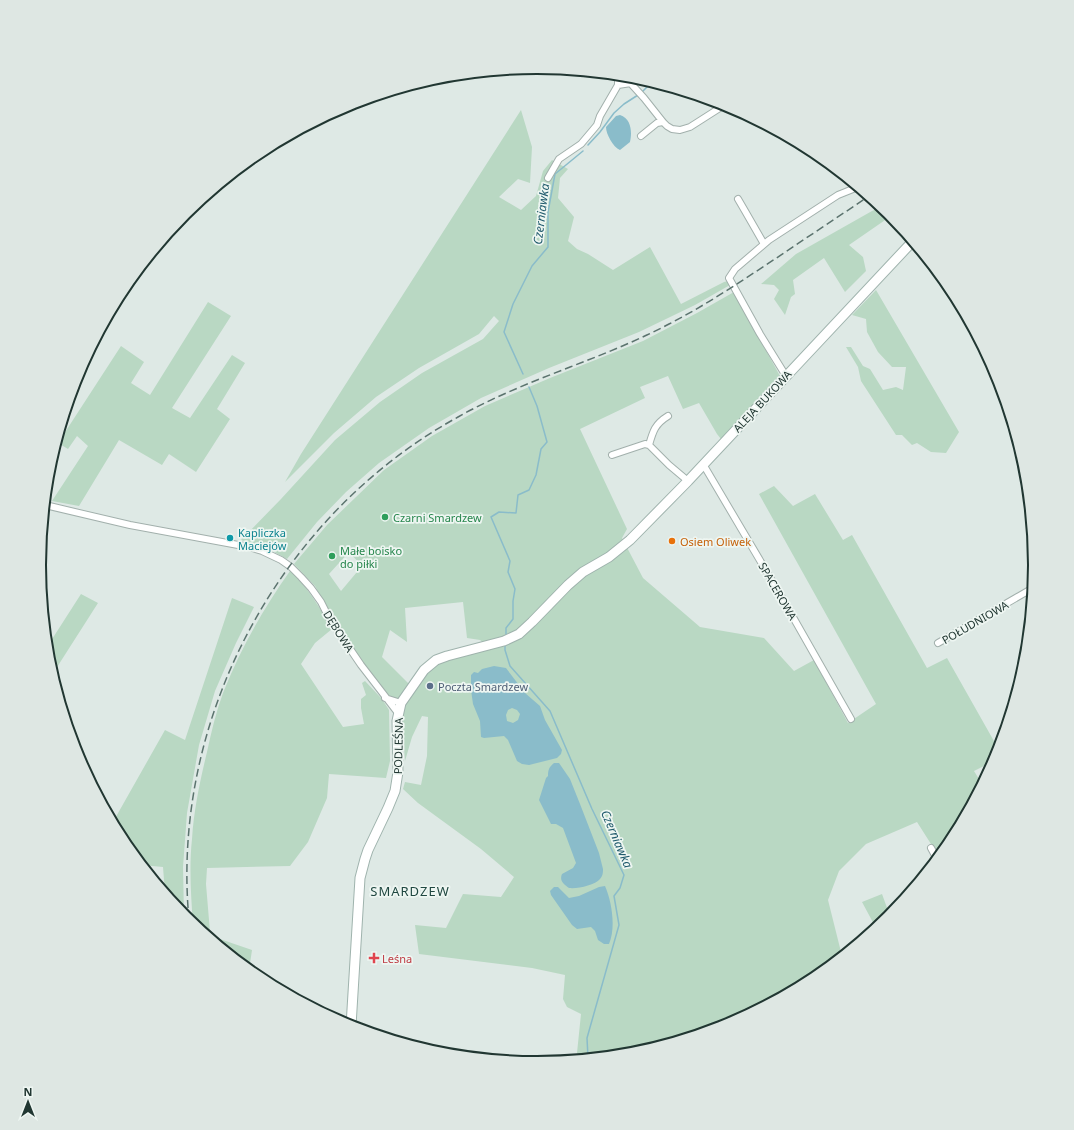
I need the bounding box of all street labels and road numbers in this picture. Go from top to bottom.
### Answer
street label: ALEJA BUKOWA [729,366,795,435]
street label: SPACEROWA [755,559,801,623]
street label: POŁUDNIOWA [939,596,1012,647]
street label: DĘBOWA [320,607,358,656]
street label: PODLEŚNA [390,717,406,774]

